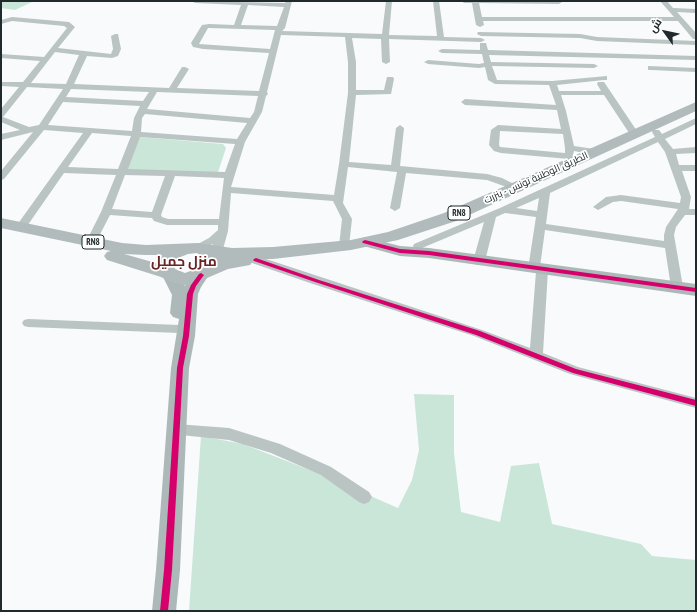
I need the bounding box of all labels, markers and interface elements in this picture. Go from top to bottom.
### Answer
north arrow [645,12,685,52]
text: ش [645,16,665,35]
street label: الطريق الوطنية تونس - بنزرت [482,150,590,206]
road number: RN8 [448,206,470,220]
road number: RN8 [82,235,104,249]
district label: منزل جميل [151,254,217,270]

